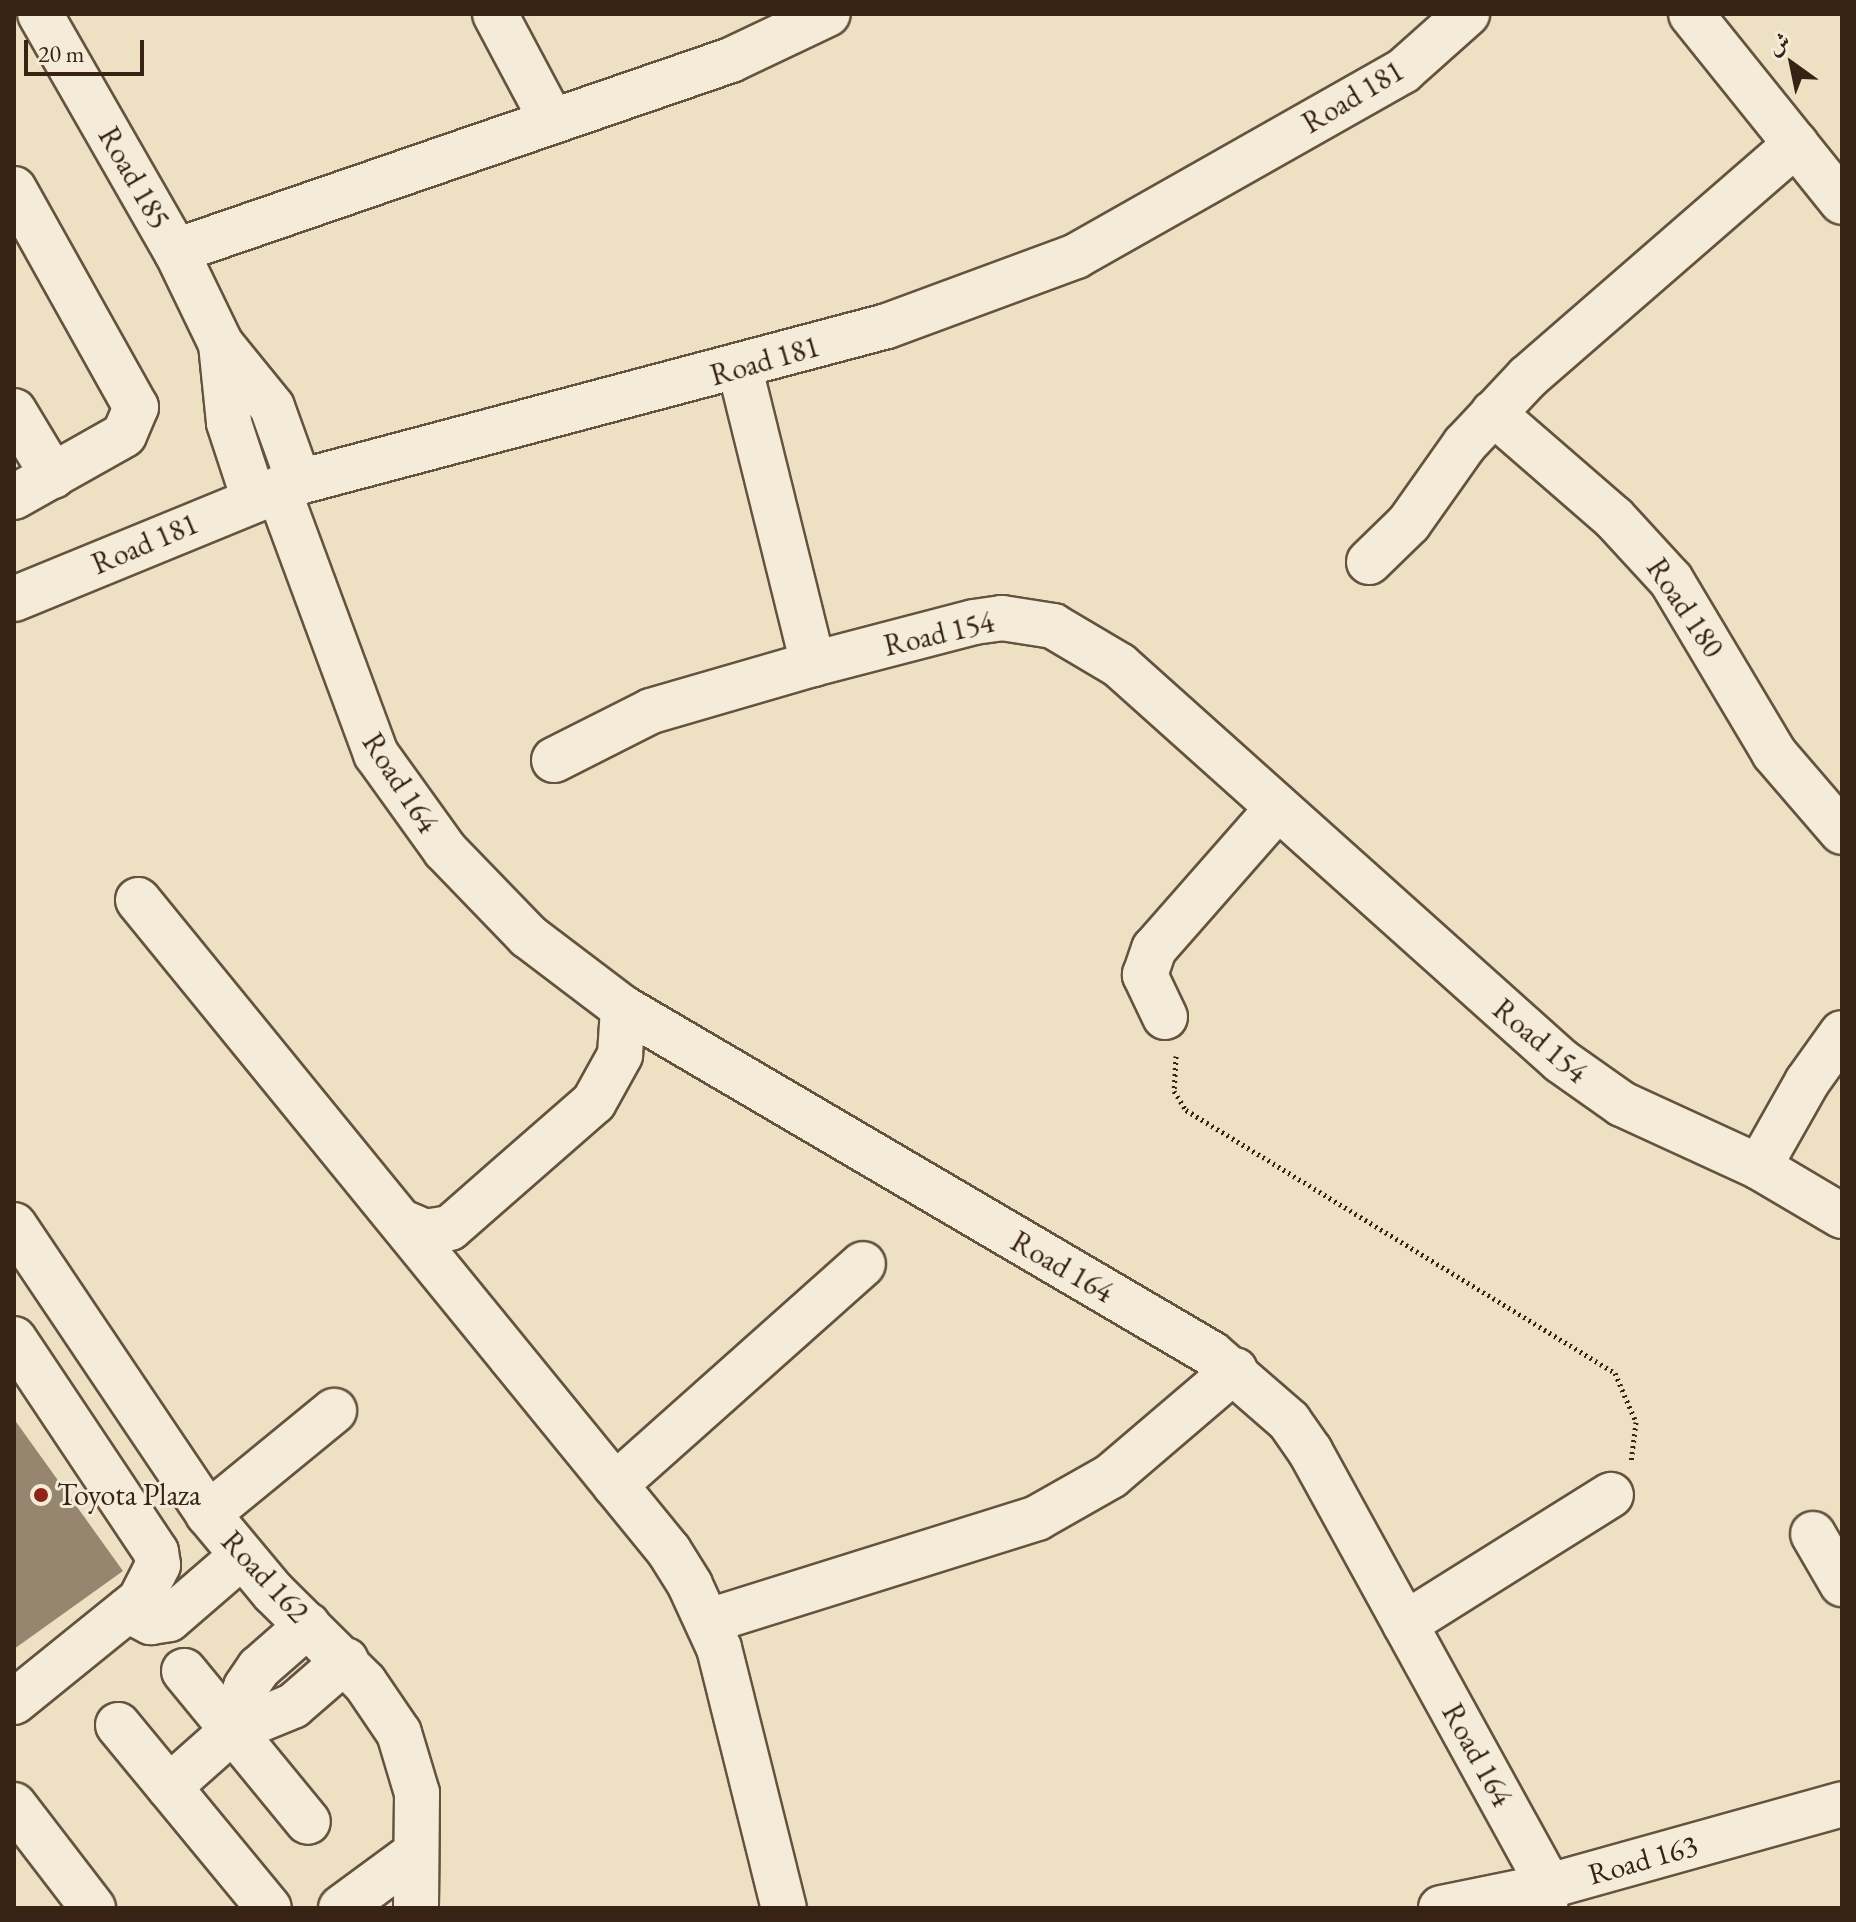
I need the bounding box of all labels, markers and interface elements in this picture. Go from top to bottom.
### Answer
scale bar [28,24,148,74]
north arrow [1752,24,1832,104]
text: ش [1762,25,1796,62]
text: 20 m [38,38,85,69]
street label: Road 181 [1296,53,1410,141]
street label: Road 185 [90,121,178,235]
street label: Road 181 [706,328,824,394]
street label: Road 181 [86,506,204,582]
street label: Road 180 [1639,552,1731,664]
street label: Road 154 [880,604,998,664]
street label: Road 164 [354,726,446,840]
street label: Road 154 [1486,991,1594,1091]
street label: Road 164 [1005,1223,1119,1311]
place label: Toyota Plaza [57,1477,201,1513]
marker: Toyota Plaza [32,1486,50,1504]
street label: Road 162 [214,1524,316,1630]
street label: Road 164 [1434,1697,1520,1813]
street label: Road 163 [1584,1827,1702,1893]

